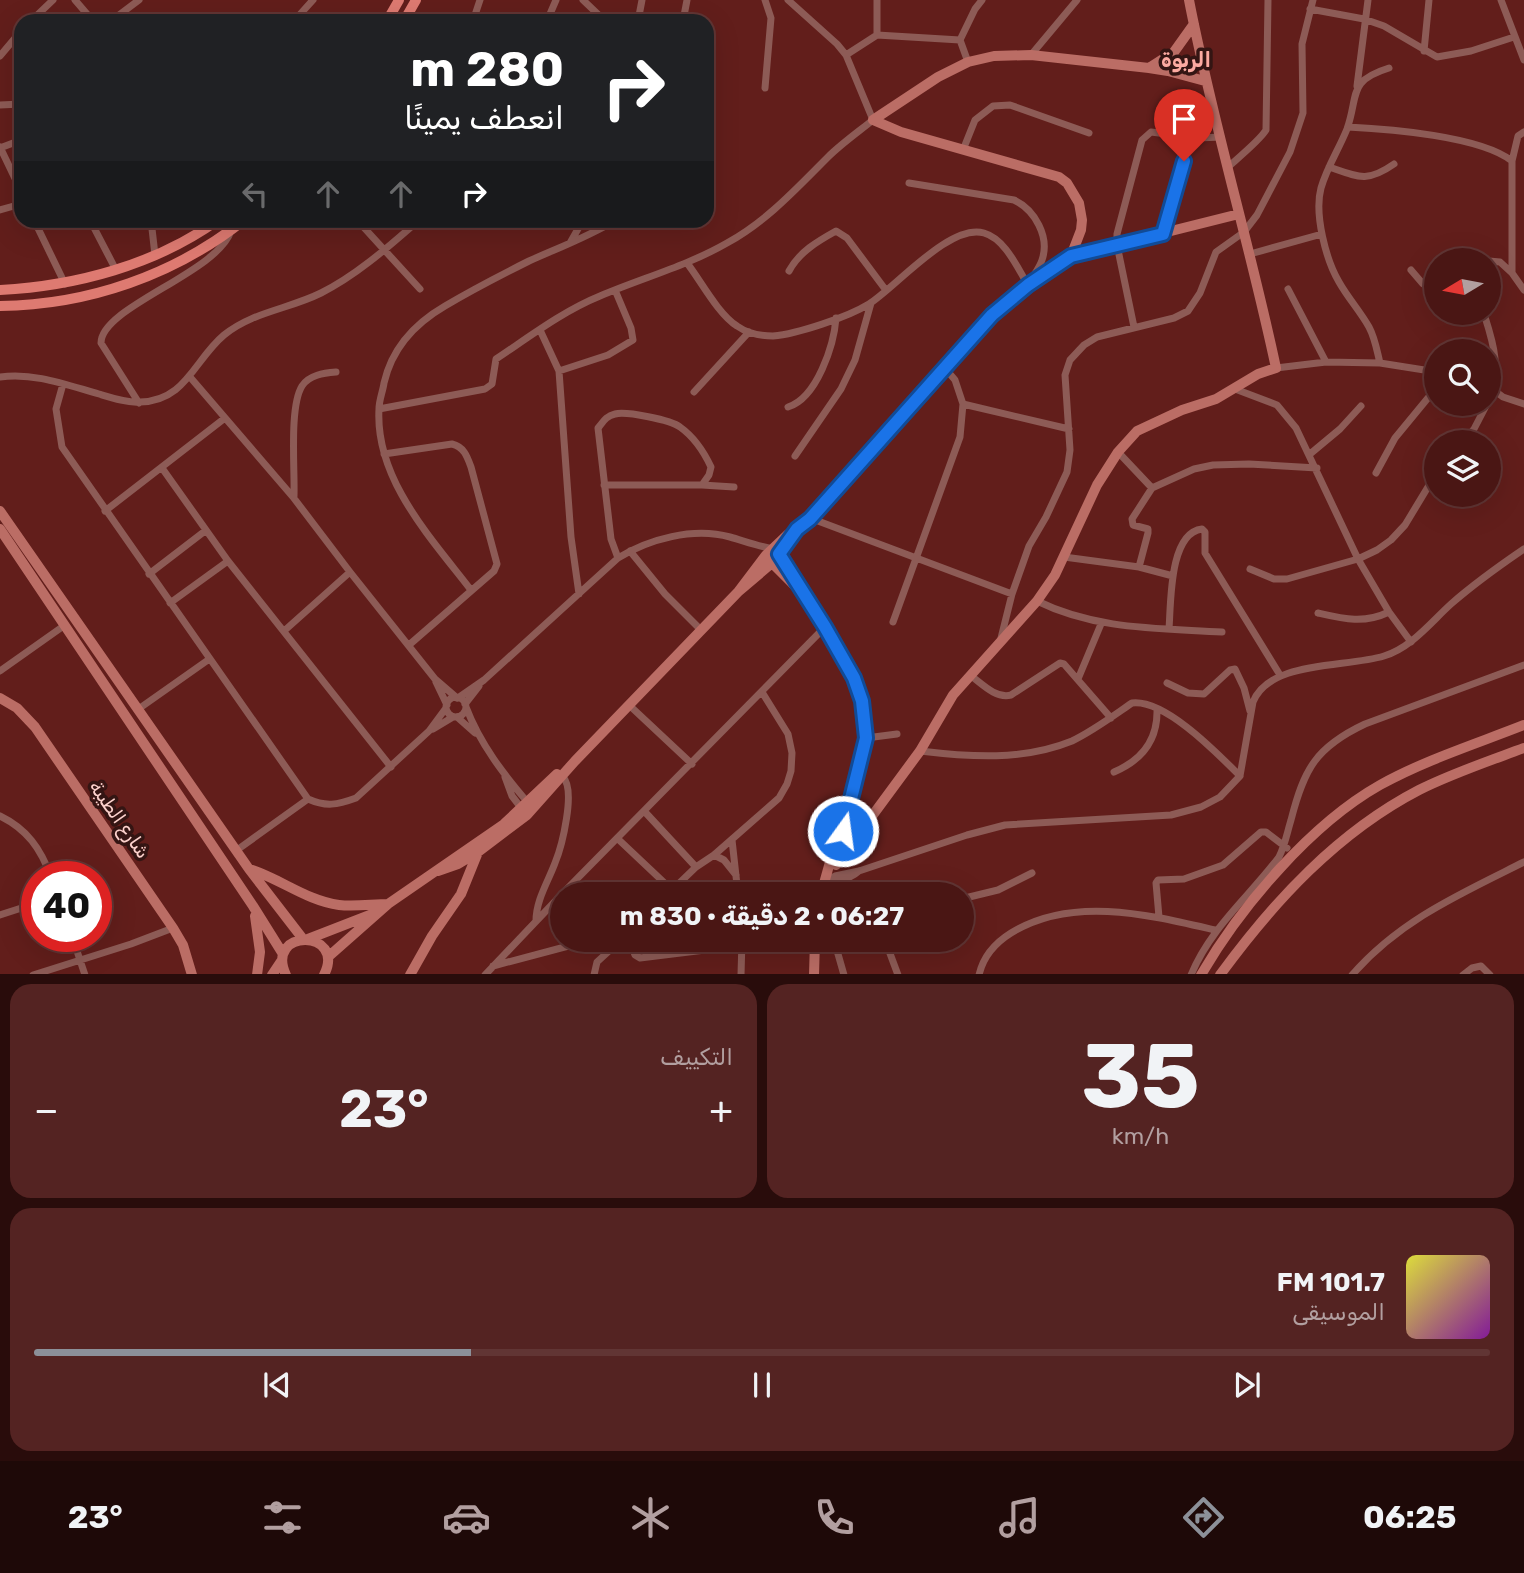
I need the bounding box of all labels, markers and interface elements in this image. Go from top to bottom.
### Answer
text: 280 m [410,40,564,98]
icon: right [588,42,679,133]
district label: الربوة [1161,47,1211,73]
pin [1154,89,1214,161]
text: انعطف يمينًا [404,99,564,137]
icon: arrive [1165,100,1203,138]
icon: left [236,175,274,213]
icon: ahead [309,175,347,213]
icon: ahead [382,175,420,213]
icon: right [455,175,493,213]
north arrow [1424,248,1502,326]
map controls [1424,248,1501,507]
button: search [1424,339,1501,416]
button: layers [1424,430,1501,507]
street label: شارع الطيبة [83,776,155,864]
position arrow [806,794,880,868]
speed limit sign: 40 [21,861,112,952]
text: 06:27 · 2 دقيقة · 830 m [620,901,904,932]
text: 35 [1081,1022,1200,1130]
text: التكييف [660,1043,733,1071]
text: 23° [339,1078,429,1140]
text: − [34,1087,59,1133]
text: + [709,1087,733,1133]
text: km/h [1112,1122,1169,1150]
text: 101.7 FM [1277,1267,1385,1298]
text: الموسيقى [1292,1298,1385,1326]
icon: previous [258,1366,296,1404]
icon: pause [743,1366,781,1404]
icon: next [1228,1366,1266,1404]
icon: filters [258,1493,307,1542]
icon: car [442,1493,491,1542]
icon: climate [626,1493,675,1542]
icon: phone [810,1493,859,1542]
icon: music [995,1493,1044,1542]
icon: directions [1179,1493,1228,1542]
text: 23° [68,1498,123,1536]
text: 06:25 [1363,1498,1456,1536]

